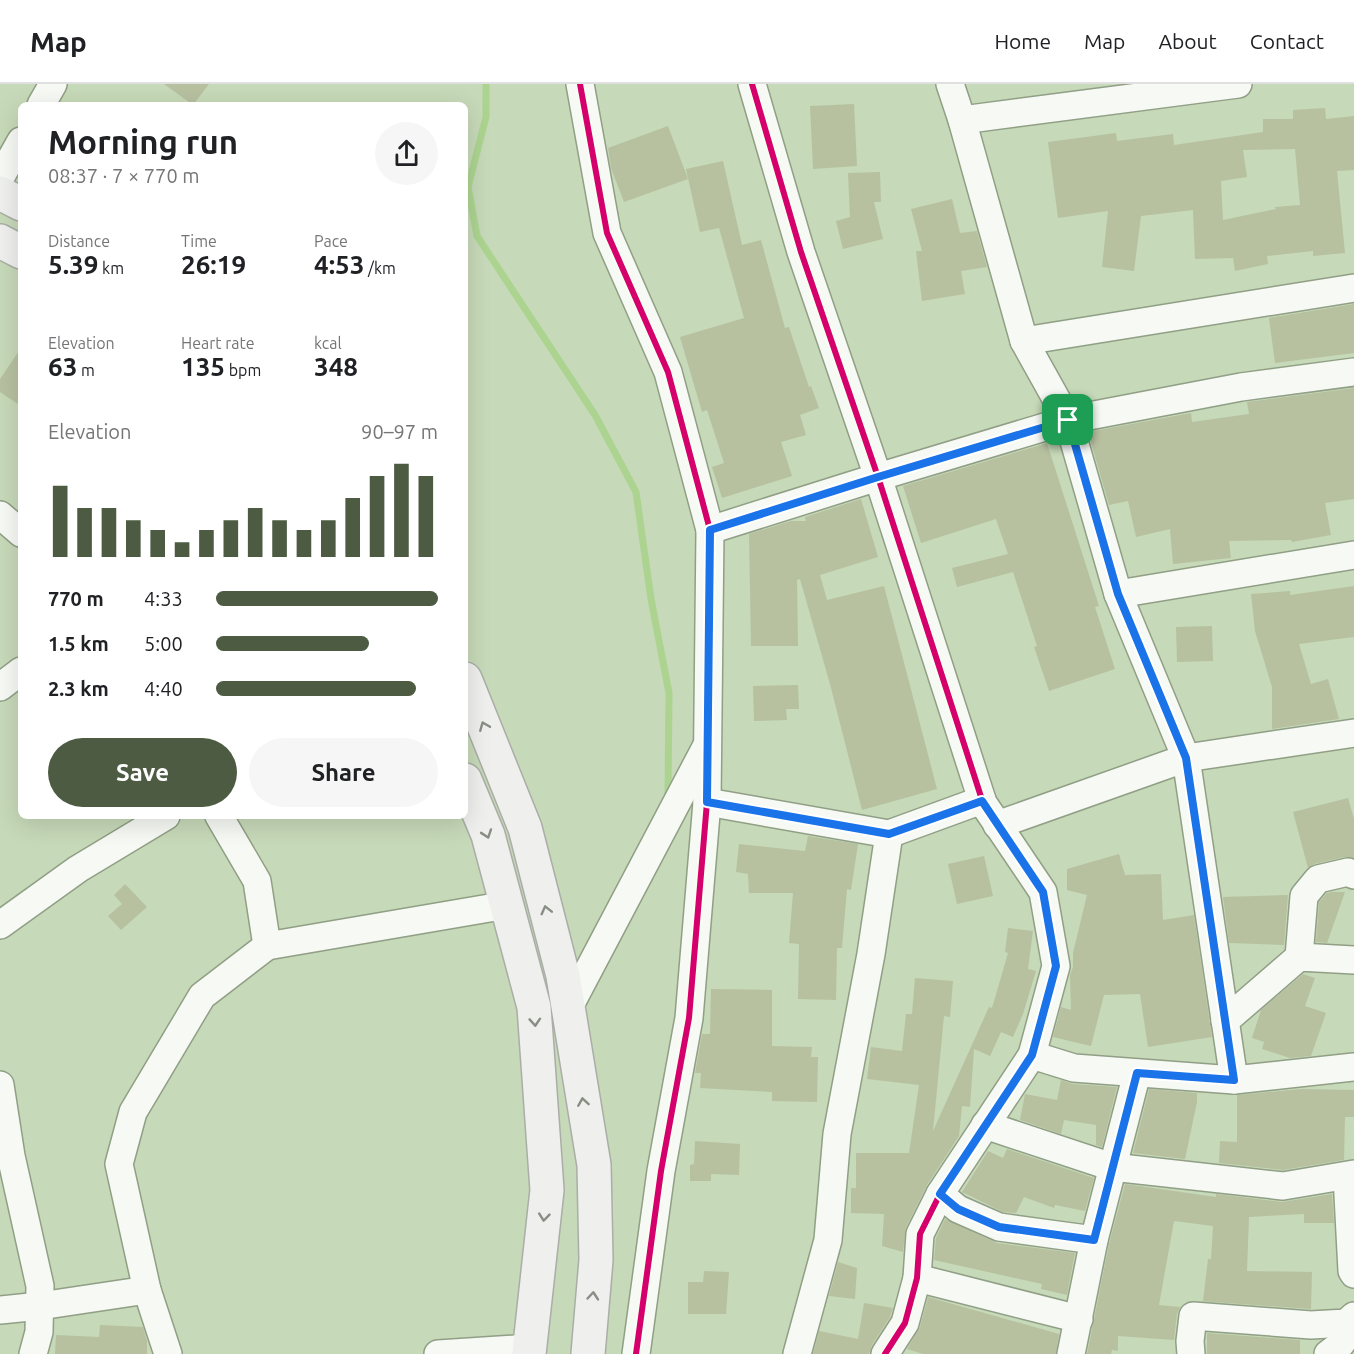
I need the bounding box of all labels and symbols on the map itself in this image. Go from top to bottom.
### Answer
pin [1042,394,1093,445]
one-way arrow [479,721,491,732]
one-way arrow [479,828,492,839]
one-way arrow [541,906,553,916]
one-way arrow [529,1018,542,1027]
one-way arrow [578,1097,590,1106]
one-way arrow [538,1212,551,1221]
one-way arrow [586,1291,599,1300]

